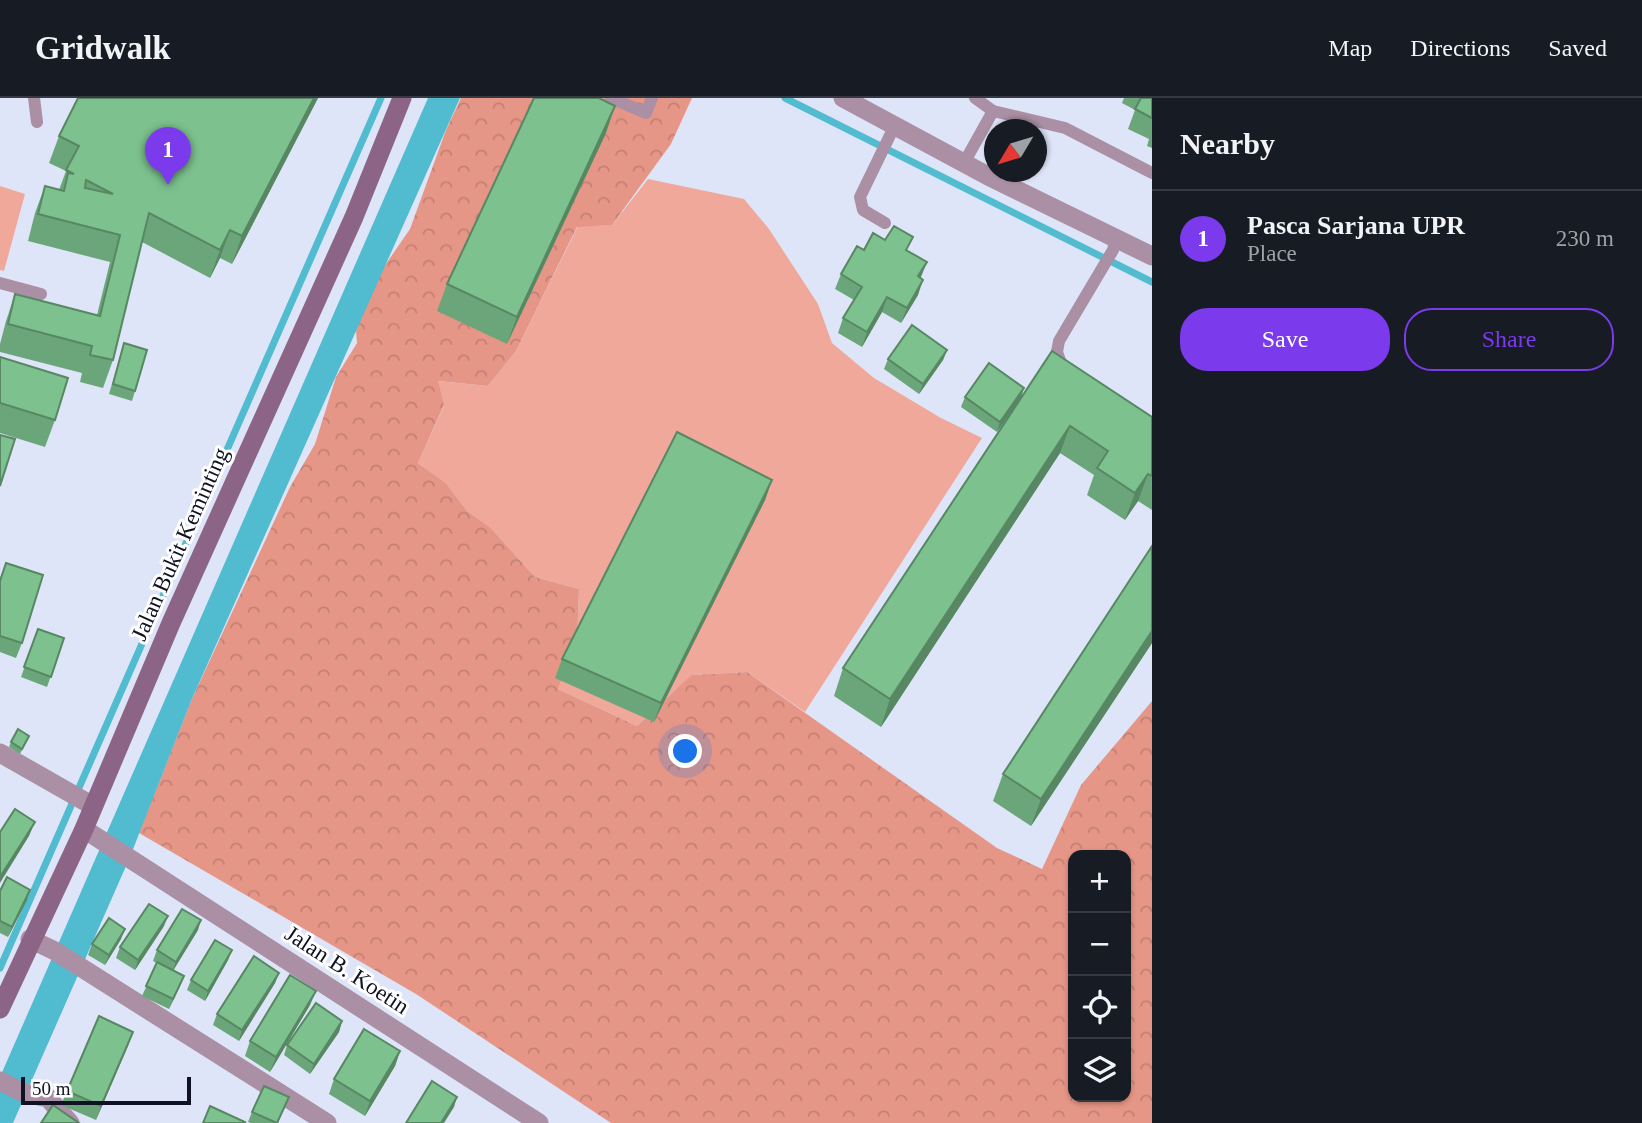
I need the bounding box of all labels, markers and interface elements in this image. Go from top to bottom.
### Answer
text: Gridwalk [35,30,171,66]
text: Map [1328,35,1372,61]
text: Directions [1410,35,1510,61]
text: Saved [1548,35,1607,61]
north arrow [984,119,1047,182]
pin: 1 [145,127,191,185]
text: Nearby [1180,127,1275,160]
text: Pasca Sarjana UPR [1247,211,1465,240]
text: 1 [1197,226,1209,251]
text: 230 m [1556,226,1614,251]
text: Place [1247,241,1297,266]
button: Save [1180,308,1390,371]
button: Share [1404,308,1614,371]
street label: Jalan Bukit Keminting [126,443,234,644]
your location [668,734,702,768]
map controls [1068,850,1131,1102]
button: + [1068,850,1131,913]
button: − [1068,913,1131,976]
street label: Jalan B. Koetin [280,921,414,1020]
button: locate [1068,976,1131,1039]
button: layers [1068,1039,1131,1102]
scale bar [21,1074,191,1106]
text: 50 m [32,1078,71,1099]

